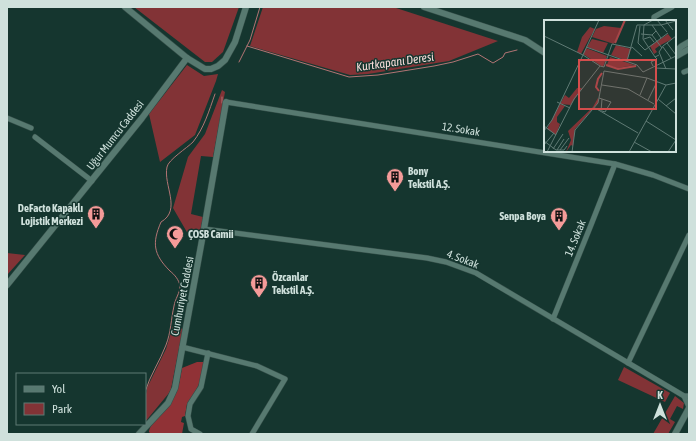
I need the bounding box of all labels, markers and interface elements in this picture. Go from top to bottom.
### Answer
inset map [544,20,676,152]
water label: Kurtkapanı Deresi [355,50,435,74]
street label: Uğur Mumcu Caddesi [84,98,146,172]
street label: 12. Sokak [441,120,481,138]
place label: Bony Tekstil A.Ş. [408,165,450,190]
building icon: Bony Tekstil A.Ş. [385,167,405,192]
place label: DeFacto Kapaklı Lojistik Merkezi [18,202,83,227]
building icon: DeFacto Kapaklı Lojistik Merkezi [86,204,106,229]
building icon: Senpa Boya [549,206,569,231]
place label: Senpa Boya [499,210,546,222]
street label: 14. Sokak [562,218,588,258]
mosque icon: ÇOSB Camii [165,224,185,249]
place label: ÇOSB Camii [188,228,234,240]
street label: 4. Sokak [445,247,481,271]
street label: Cumhuriyet Caddesi [168,255,196,337]
place label: Özcanlar Tekstil A.Ş. [272,270,314,296]
building icon: Özcanlar Tekstil A.Ş. [249,273,269,298]
legend [16,373,146,425]
text: Yol [52,382,66,396]
north arrow [640,385,680,425]
text: K [657,389,663,401]
text: Park [52,402,73,416]

